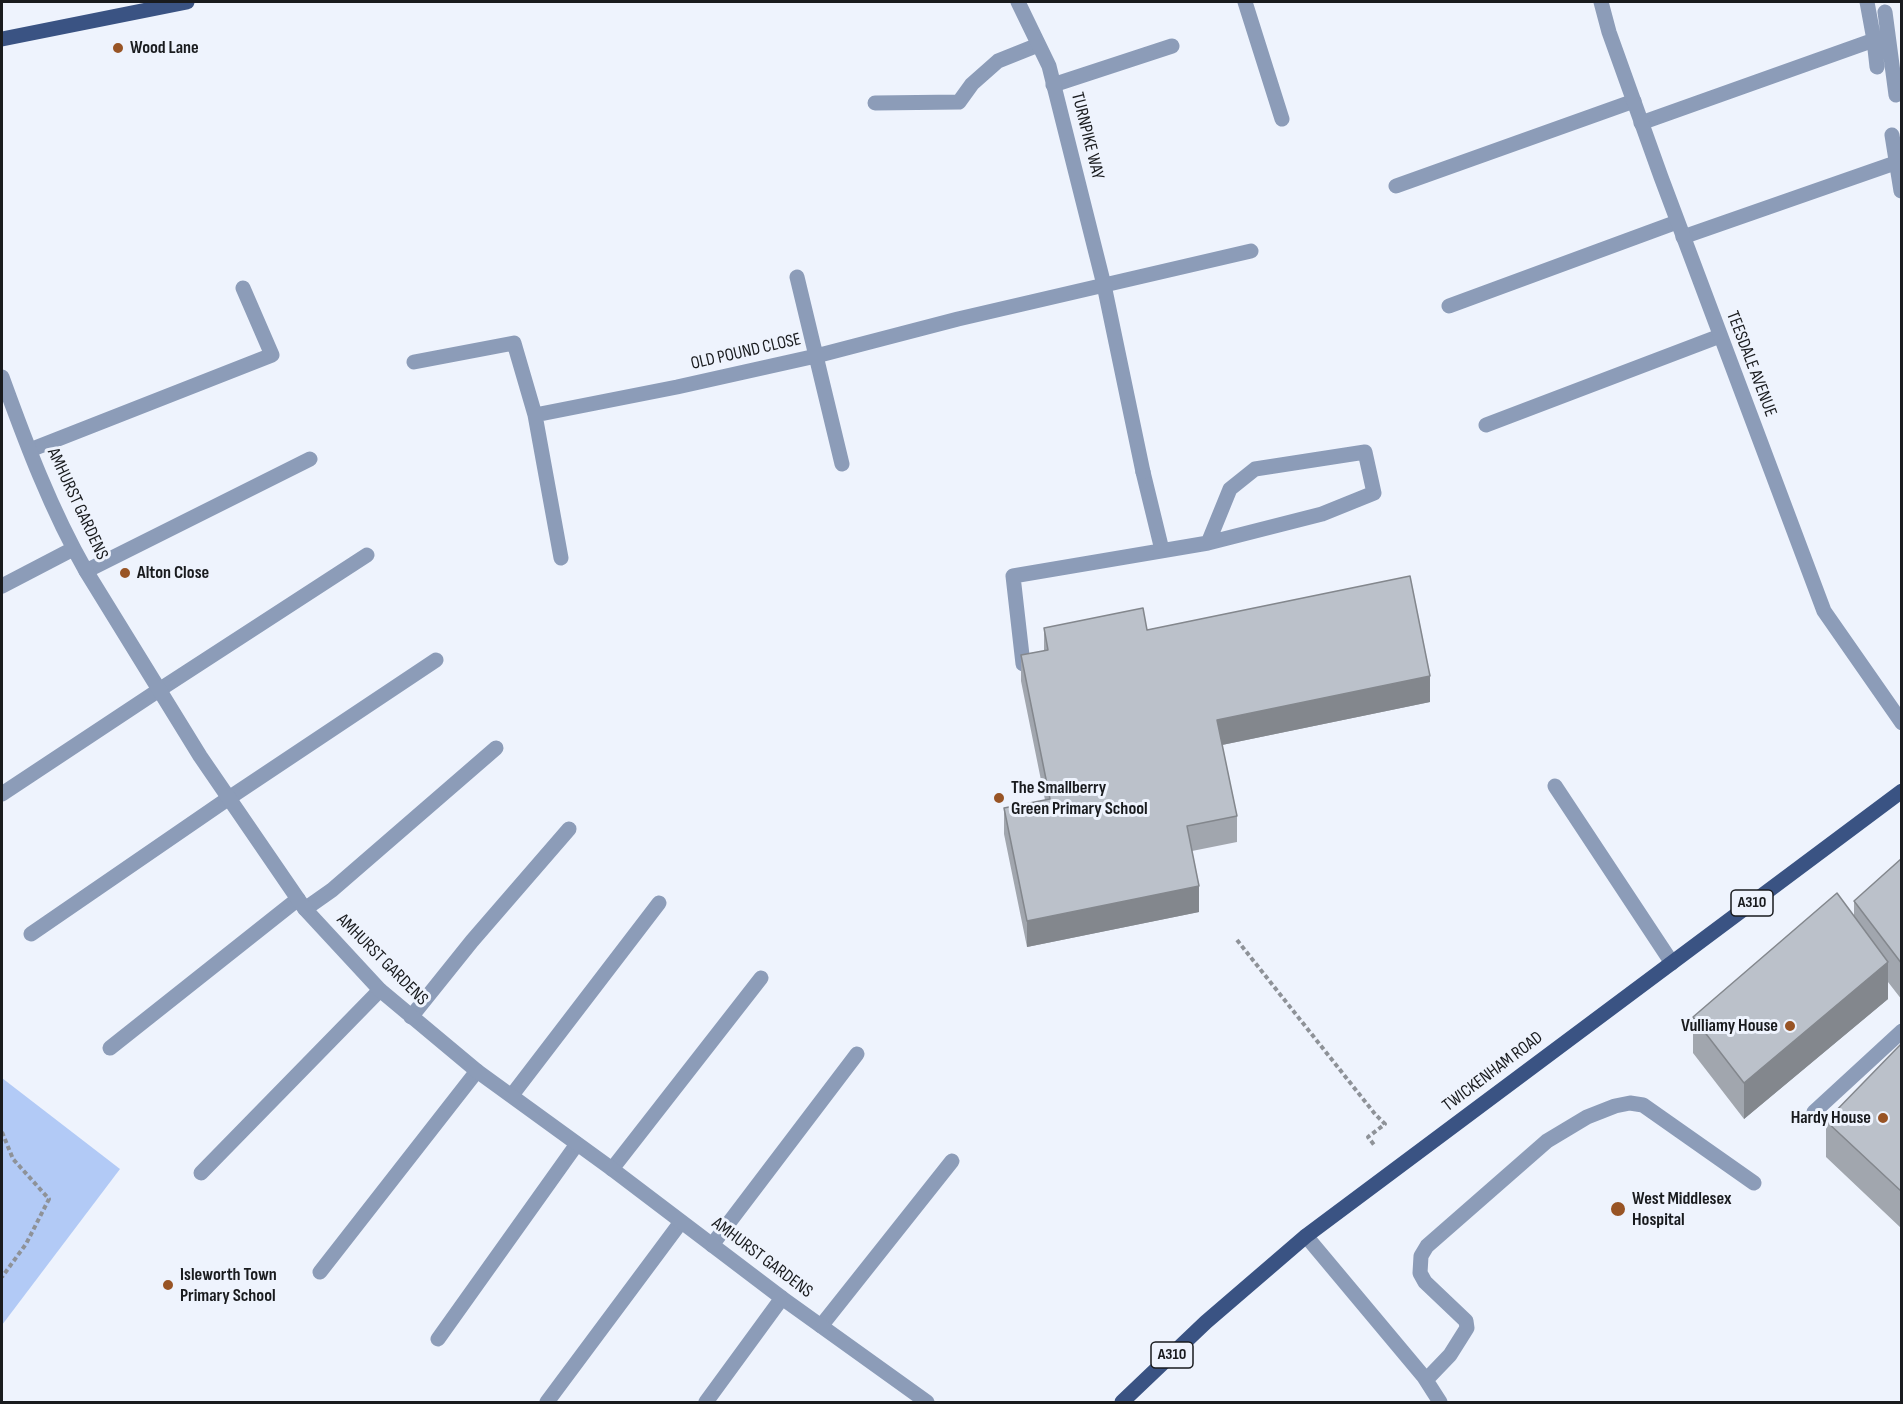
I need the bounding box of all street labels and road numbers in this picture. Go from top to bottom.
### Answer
street label: TURNPIKE WAY [1066,90,1108,182]
street label: TEESDALE AVENUE [1721,308,1781,420]
street label: OLD POUND CLOSE [689,329,803,375]
street label: AMHURST GARDENS [42,445,112,563]
road number: A310 [1731,890,1773,916]
street label: AMHURST GARDENS [332,910,432,1010]
street label: TWICKENHAM ROAD [1439,1027,1547,1117]
street label: AMHURST GARDENS [707,1213,817,1303]
road number: A310 [1151,1342,1193,1368]

